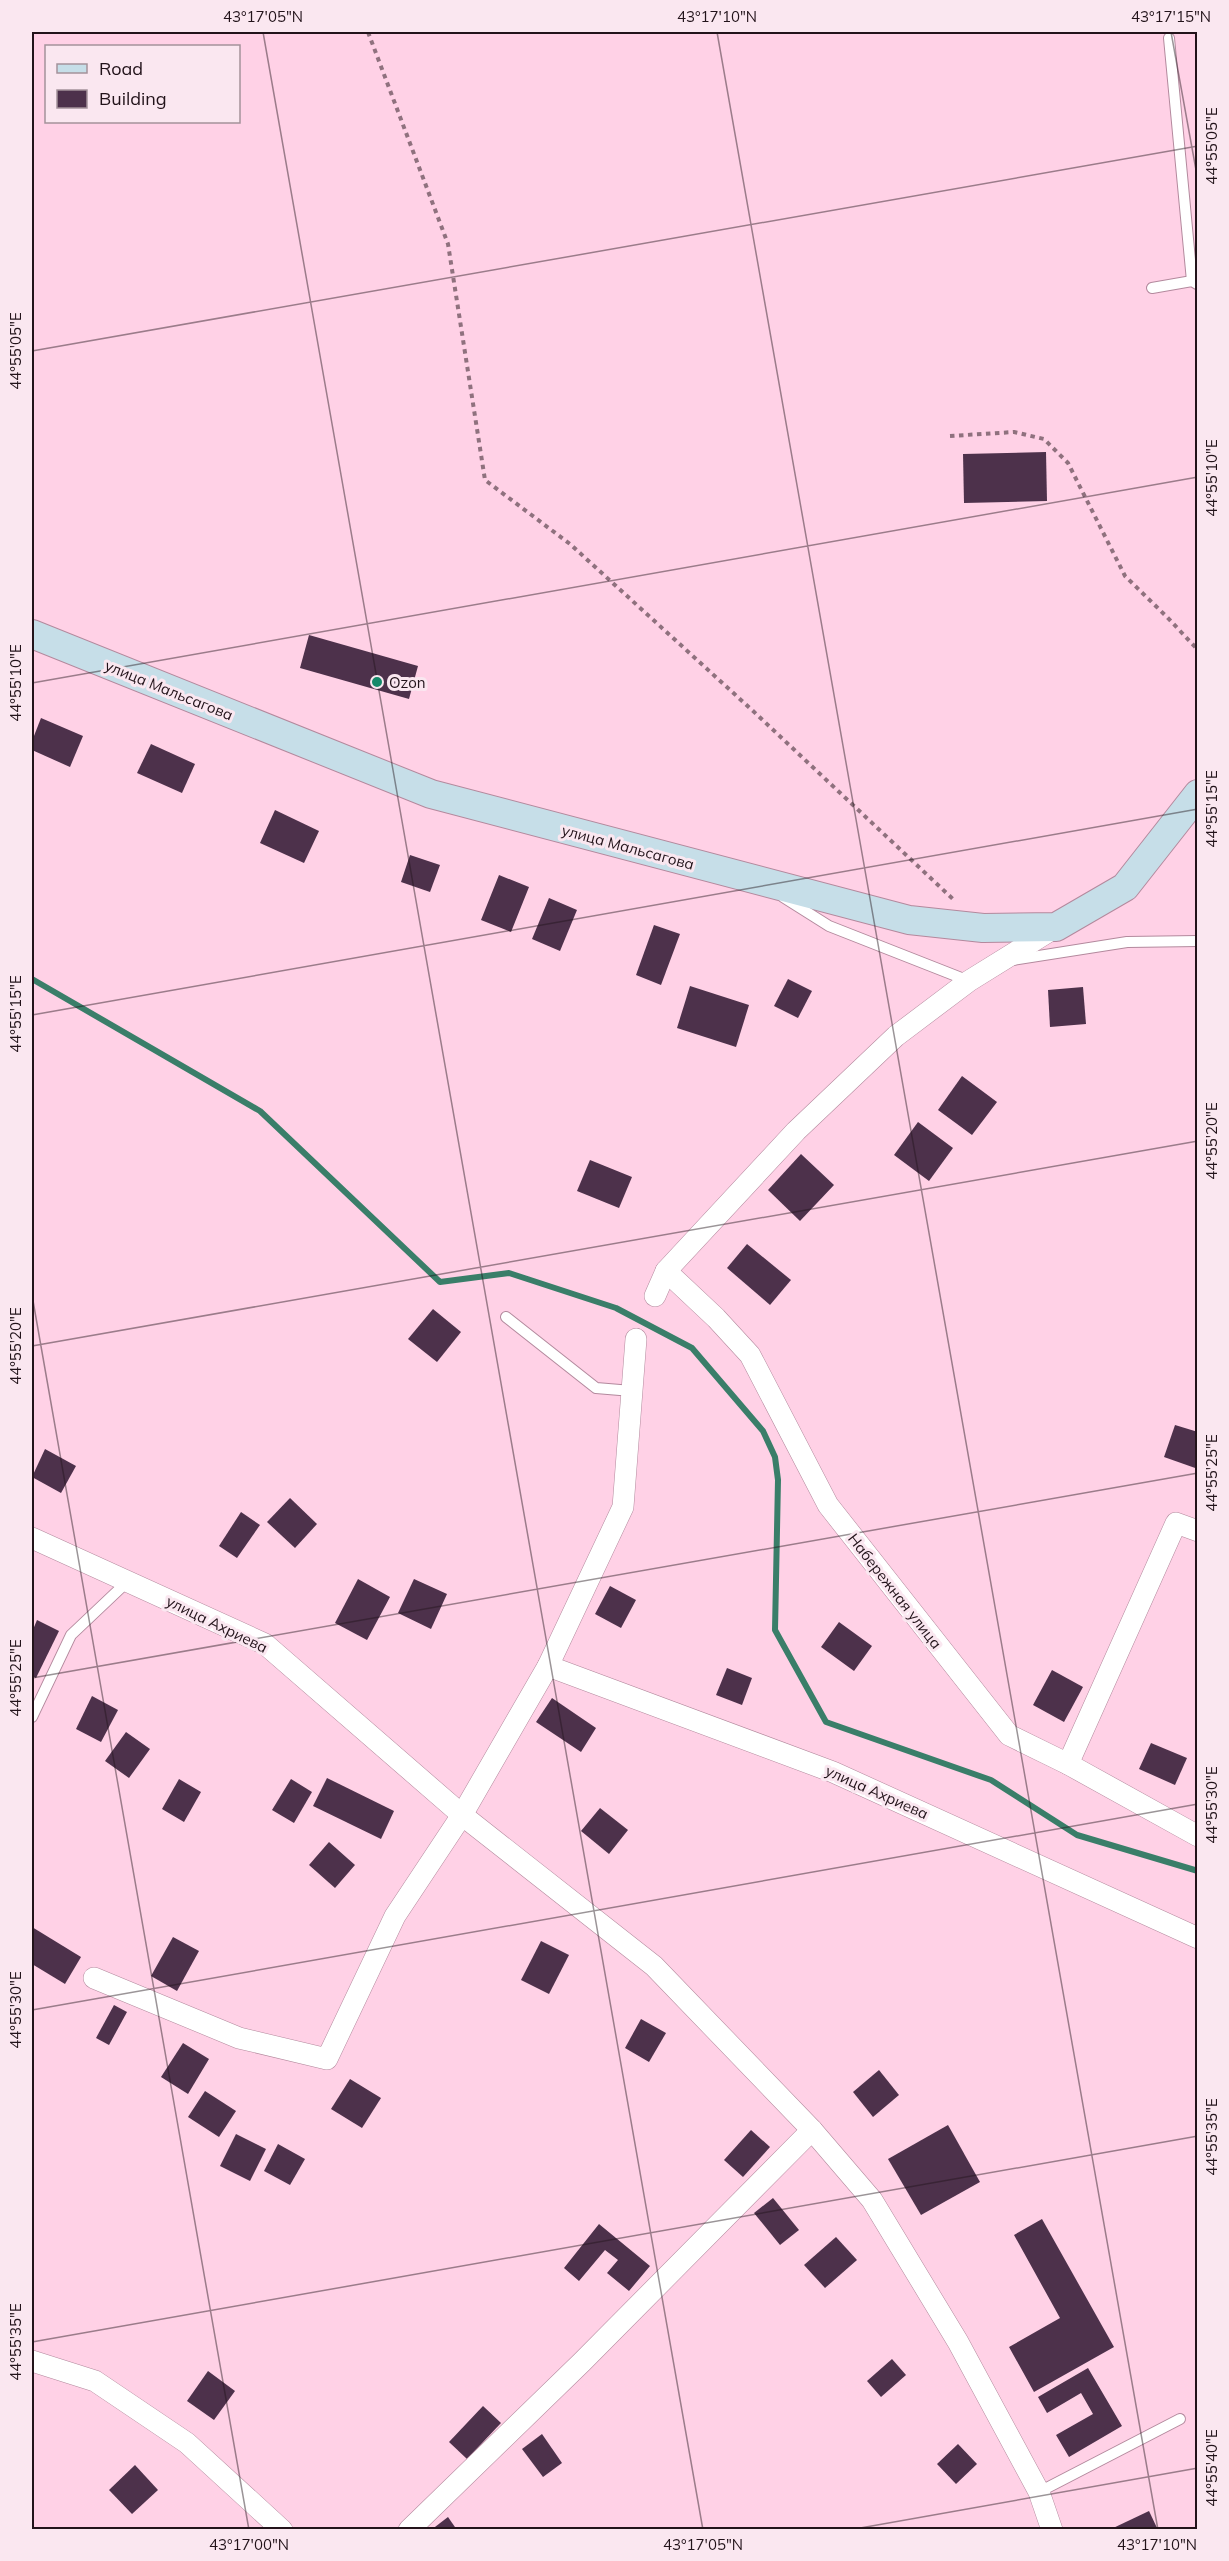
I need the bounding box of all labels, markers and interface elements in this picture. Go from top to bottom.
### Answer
text: 43°17'05"N [223,7,303,26]
text: 43°17'10"N [677,7,757,26]
text: 43°17'15"N [1131,7,1211,26]
legend [45,45,240,123]
text: Road [99,57,143,80]
text: Building [99,87,167,110]
text: 44°55'05"E [1202,107,1221,185]
text: 44°55'05"E [6,312,25,390]
text: 44°55'10"E [1202,439,1221,517]
text: 44°55'10"E [6,644,25,722]
street label: улица Мальсагова [102,656,236,724]
place label: Ozon [389,673,426,692]
marker: Ozon [370,675,384,689]
text: 44°55'15"E [1202,770,1221,848]
street label: улица Мальсагова [560,820,696,874]
text: 44°55'15"E [6,975,25,1053]
text: 44°55'20"E [1202,1102,1221,1180]
text: 44°55'20"E [6,1307,25,1385]
text: 44°55'25"E [1202,1434,1221,1512]
street label: Набережная улица [844,1529,946,1653]
street label: улица Ахриева [163,1591,271,1657]
text: 44°55'25"E [6,1639,25,1717]
street label: улица Ахриева [823,1761,931,1823]
text: 44°55'30"E [1202,1766,1221,1844]
text: 44°55'30"E [6,1971,25,2049]
text: 44°55'35"E [1202,2098,1221,2176]
text: 44°55'35"E [6,2303,25,2381]
text: 44°55'40"E [1202,2429,1221,2507]
text: 43°17'00"N [209,2535,289,2554]
text: 43°17'05"N [663,2535,743,2554]
text: 43°17'10"N [1117,2535,1197,2554]

